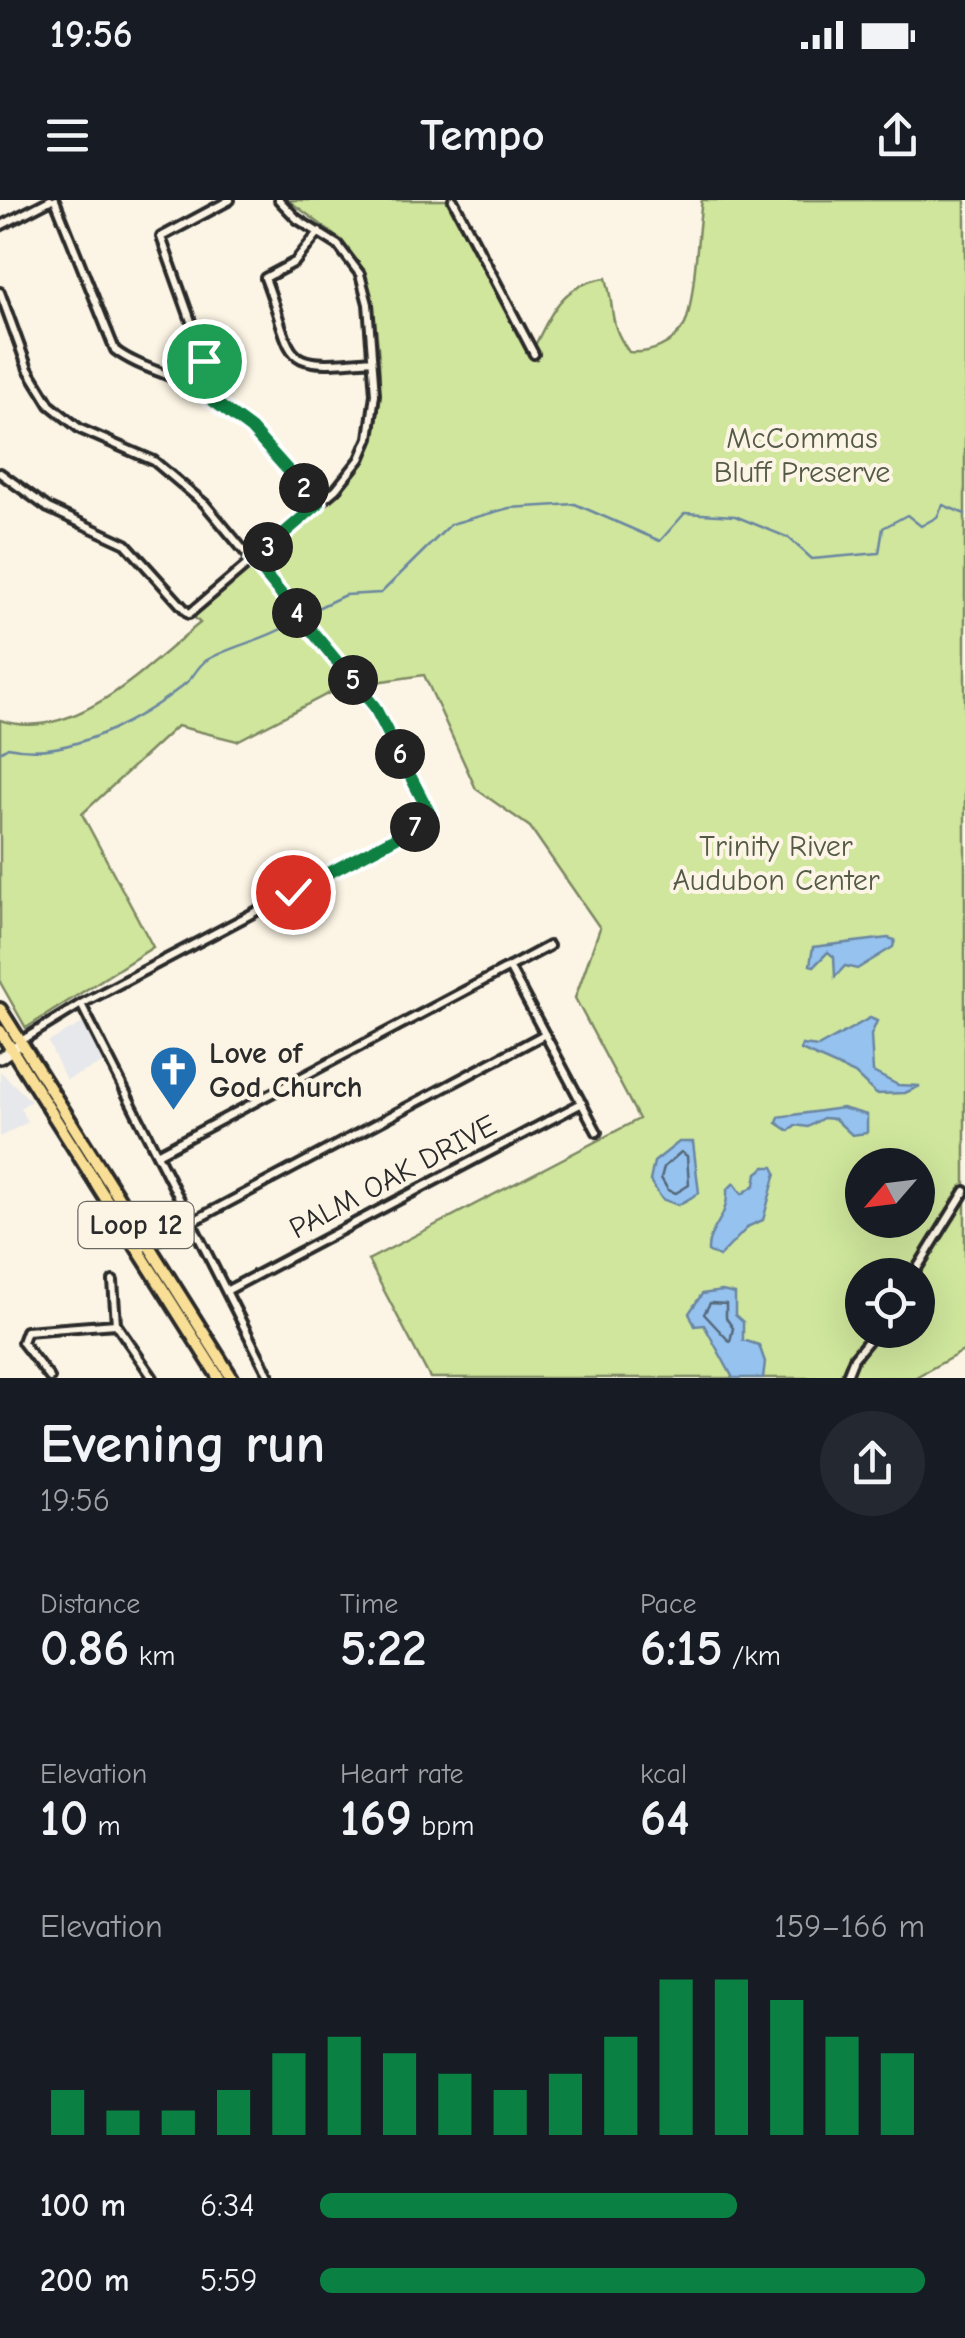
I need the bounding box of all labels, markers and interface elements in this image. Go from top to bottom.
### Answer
text: 19:56 [50,13,133,57]
icon: menu [40,108,95,163]
icon: share [870,108,925,163]
text: Tempo [420,109,545,161]
pin [162,319,247,404]
icon: arrive [177,334,232,389]
park label: McCommas Bluff Preserve [714,421,890,490]
pin: 2 [279,463,329,513]
text: 2 [297,472,311,504]
pin: 3 [243,522,293,572]
text: 3 [261,531,275,563]
pin: 4 [272,588,322,638]
text: 4 [290,597,304,629]
pin: 5 [328,655,378,705]
text: 5 [346,664,360,696]
pin: 6 [375,729,425,779]
text: 6 [393,738,407,770]
pin: 7 [390,802,440,852]
text: 7 [409,811,421,843]
park label: Trinity River Audubon Center [672,829,880,898]
pin [251,850,336,935]
icon: check [266,865,321,920]
place label: Love of God Church [209,1036,363,1105]
church icon: Love of God Church [148,1044,200,1112]
street label: PALM OAK DRIVE [284,1108,502,1246]
north arrow [845,1148,935,1238]
map controls [845,1148,935,1348]
road number: Loop 12 [78,1202,194,1248]
button: locate [845,1258,935,1348]
button: share [820,1411,925,1516]
text: Evening run [40,1412,325,1476]
text: 19:56 [40,1482,110,1519]
text: Distance [40,1588,140,1620]
text: Time [340,1588,398,1620]
text: Pace [640,1588,696,1620]
text: 0.86 [40,1620,129,1678]
text: 5:22 [340,1620,427,1678]
text: 6:15 [640,1620,723,1678]
text: km [129,1640,175,1672]
text: /km [723,1640,781,1672]
text: Elevation [40,1758,147,1790]
text: Heart rate [340,1758,463,1790]
text: kcal [640,1758,687,1790]
text: 10 [40,1790,88,1848]
text: 169 [340,1790,412,1848]
text: 64 [640,1790,690,1848]
text: m [88,1810,121,1842]
text: bpm [412,1810,474,1842]
text: Elevation [40,1908,163,1945]
text: 159–166 m [774,1908,925,1945]
text: 100 m [40,2187,126,2224]
text: 6:34 [200,2187,255,2224]
text: 200 m [40,2262,129,2299]
text: 5:59 [200,2262,257,2299]

